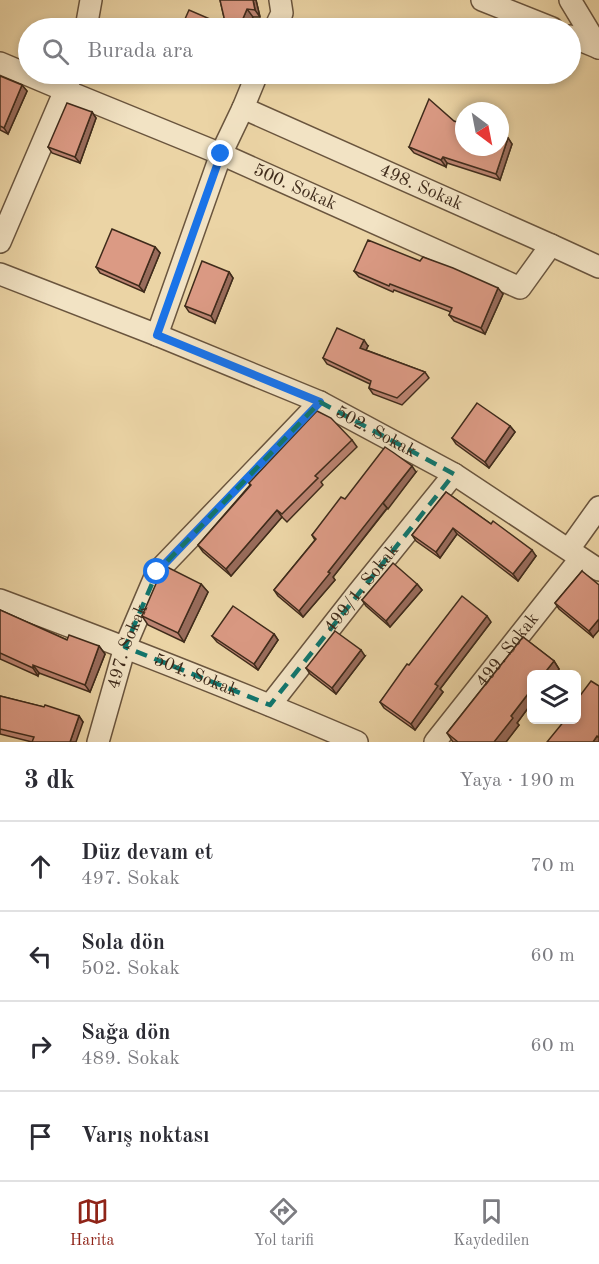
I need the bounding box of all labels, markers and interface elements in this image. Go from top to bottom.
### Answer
search box [18,18,581,84]
icon: search [39,35,72,68]
text: Burada ara [87,40,193,62]
north arrow [455,102,509,156]
route end [207,140,233,166]
street label: 500. Sokak [251,161,339,214]
street label: 498. Sokak [377,161,466,214]
street label: 502. Sokak [332,403,419,461]
street label: 499/1. Sokak [321,541,402,636]
route start [143,558,169,584]
street label: 497. Sokak [104,601,151,691]
street label: 499. Sokak [473,610,542,691]
street label: 504. Sokak [151,651,241,700]
map controls [527,670,581,724]
button: layers [527,670,581,724]
text: 3 dk [24,768,75,794]
text: Yaya · 190 m [459,771,575,791]
text: Düz devam et [81,842,213,864]
icon: ahead [24,850,57,883]
text: 70 m [530,856,575,876]
text: 497. Sokak [81,869,180,889]
text: Sola dön [81,932,165,954]
icon: left [24,940,57,973]
text: 60 m [530,946,575,966]
text: 502. Sokak [81,959,180,979]
text: Sağa dön [81,1022,171,1044]
icon: right [24,1030,57,1063]
text: 60 m [530,1036,575,1056]
text: 489. Sokak [81,1049,180,1069]
icon: arrive [24,1120,57,1153]
text: Varış noktası [81,1125,210,1147]
tab: Harita [70,1195,115,1251]
tab: Yol tarifi [254,1195,314,1251]
tab: Kaydedilen [453,1195,529,1251]

